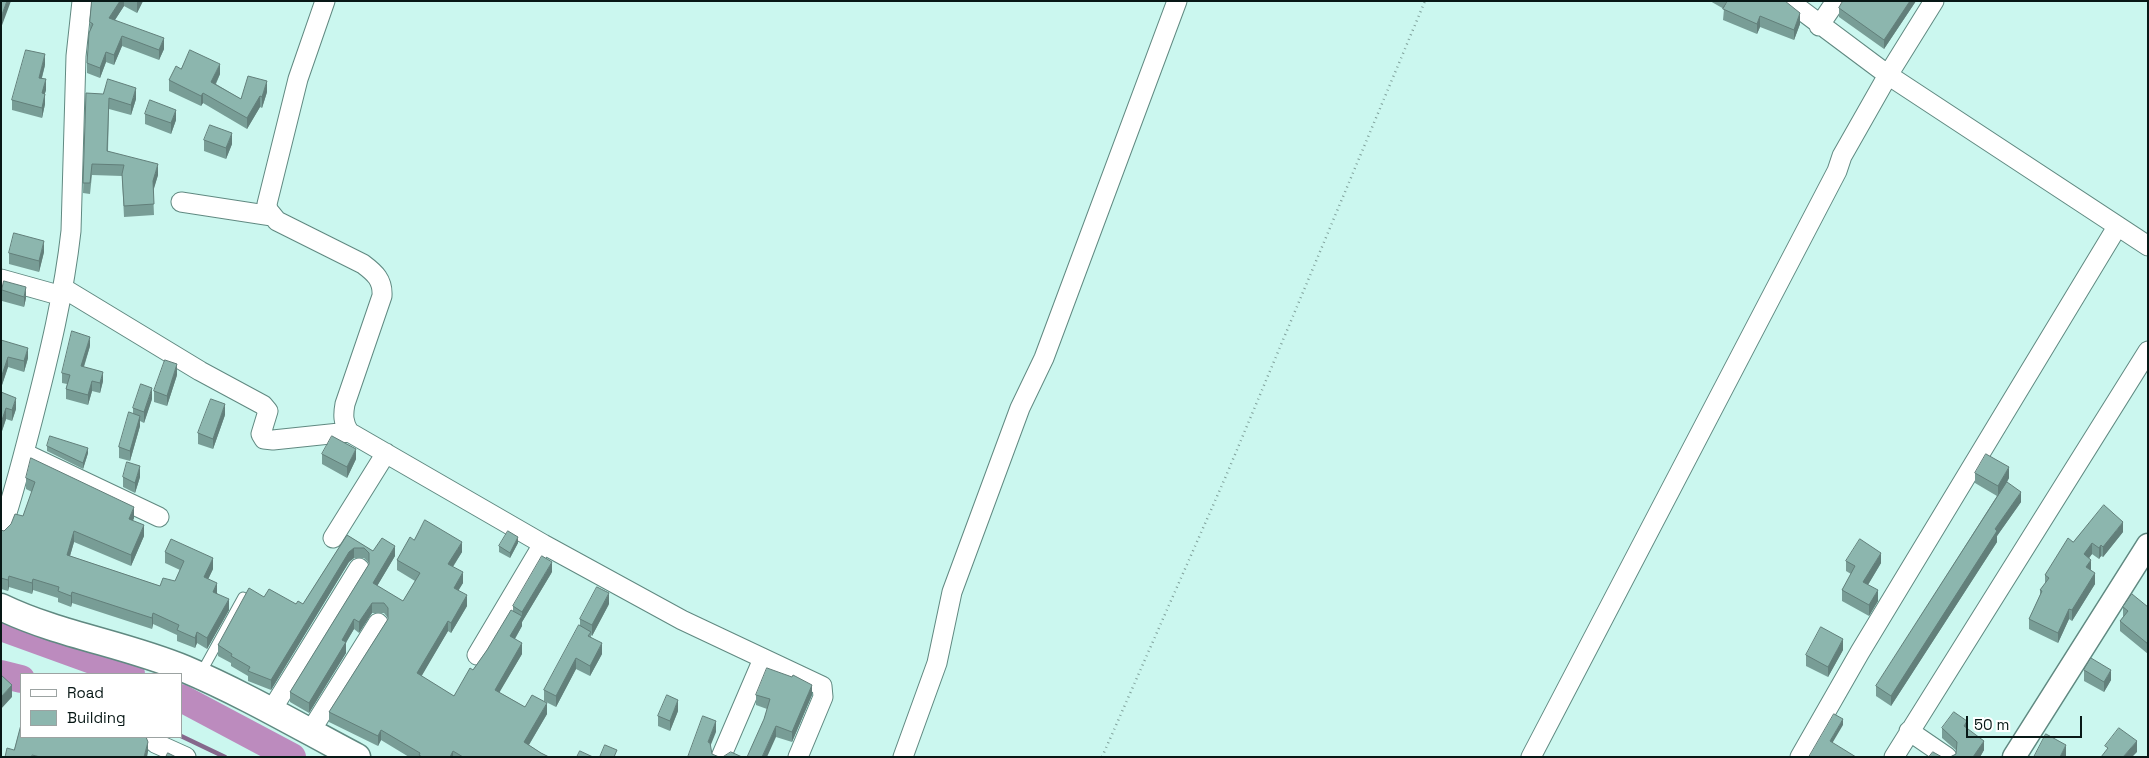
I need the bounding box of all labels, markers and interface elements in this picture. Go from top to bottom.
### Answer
legend [20,673,182,738]
text: Road [67,683,104,702]
scale bar [1969,706,2085,738]
text: Building [67,708,126,727]
text: 50 m [1974,715,2009,734]

